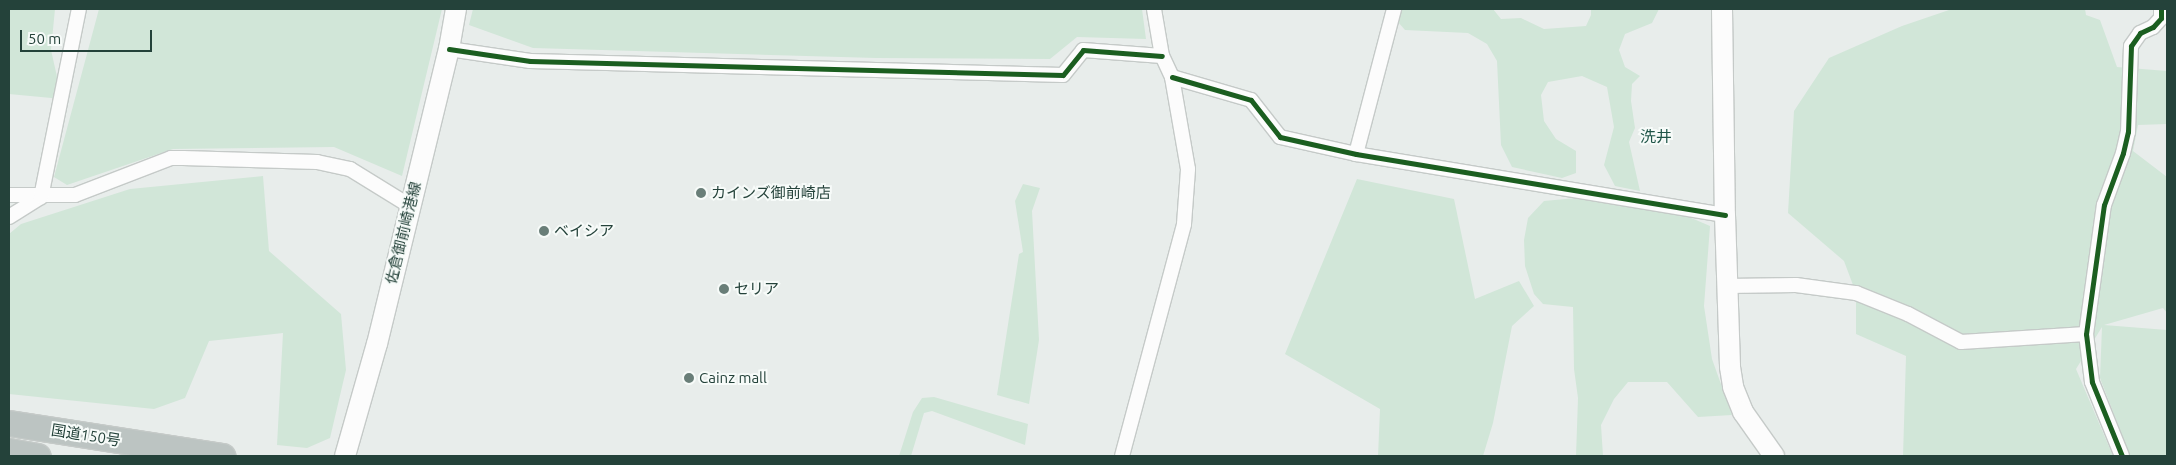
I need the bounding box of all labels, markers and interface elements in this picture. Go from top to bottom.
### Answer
scale bar [22,20,155,52]
text: 50 m [28,30,61,47]
district label: 洗井 [1640,126,1672,146]
street label: 佐倉御前崎港線 [382,180,424,286]
place label: カインズ御前崎店 [711,184,831,202]
marker: カインズ御前崎店 [695,187,707,199]
place label: ベイシア [554,222,614,240]
marker: ベイシア [538,225,550,237]
place label: セリア [734,280,779,298]
marker: セリア [718,283,730,295]
place label: Cainz mall [699,369,767,387]
marker: Cainz mall [683,372,695,384]
street label: 国道150号 [50,421,122,449]

